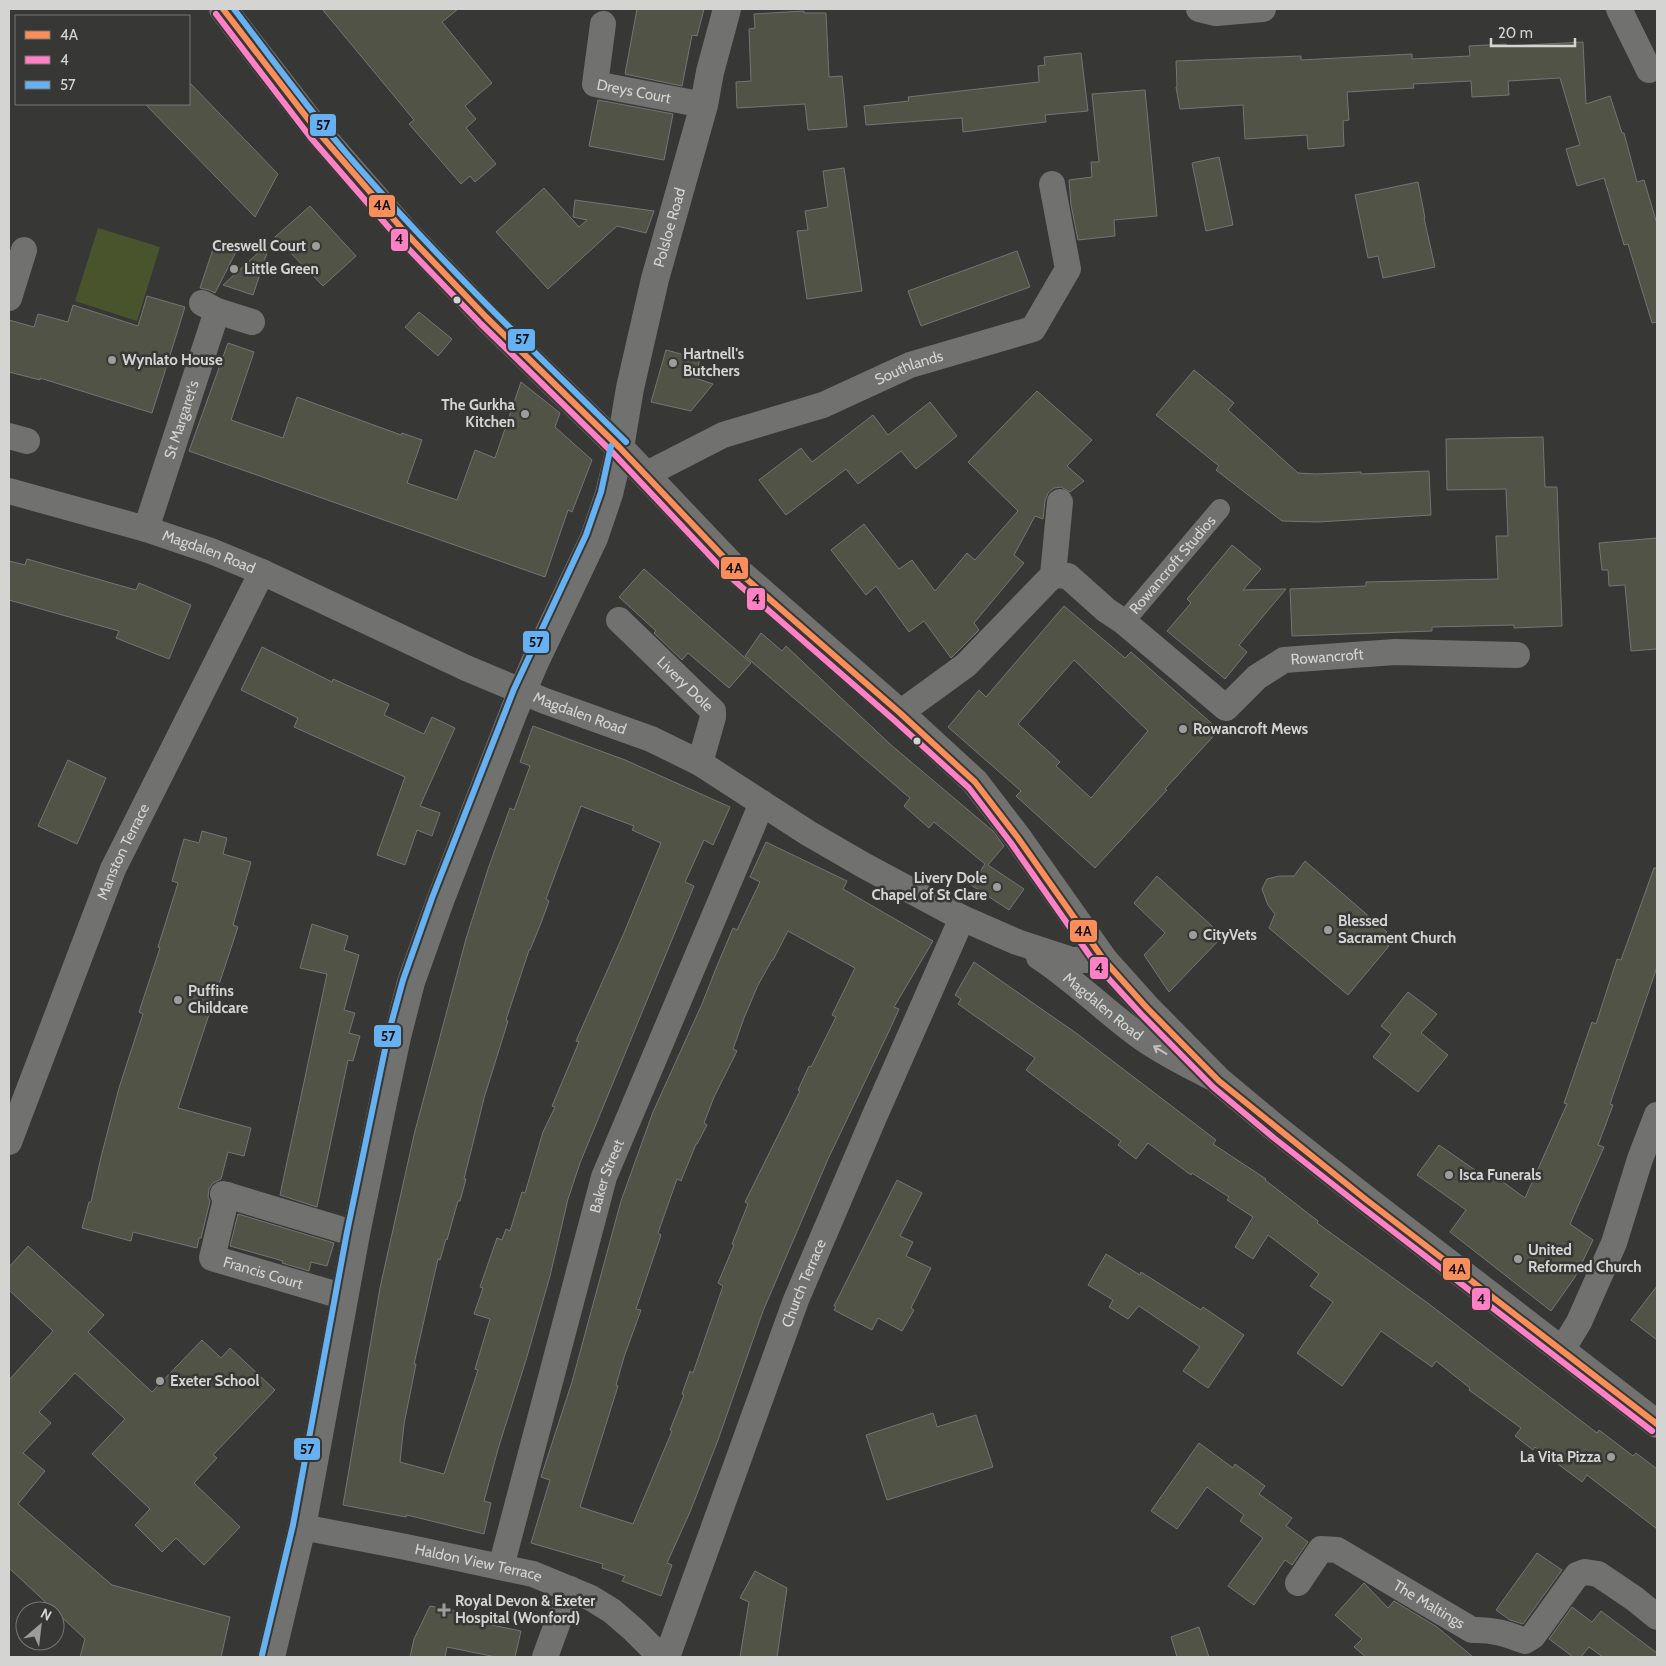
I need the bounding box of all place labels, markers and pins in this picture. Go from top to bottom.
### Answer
place label: Creswell Court [212,237,306,255]
marker: Creswell Court [310,240,322,252]
place label: Little Green [244,260,319,278]
marker: Little Green [228,263,240,275]
unlabelled marker [452,295,462,305]
place label: Hartnell's Butchers [683,345,744,380]
place label: Wynlato House [122,351,223,369]
marker: Wynlato House [106,354,118,366]
marker: Hartnell's Butchers [667,357,679,369]
place label: The Gurkha Kitchen [441,396,516,431]
marker: The Gurkha Kitchen [519,408,531,420]
place label: Rowancroft Mews [1193,720,1308,738]
marker: Rowancroft Mews [1177,723,1189,735]
unlabelled marker [912,736,922,746]
place label: Livery Dole Chapel of St Clare [871,869,987,904]
marker: Livery Dole Chapel of St Clare [991,881,1003,893]
place label: Blessed Sacrament Church [1338,912,1456,947]
marker: Blessed Sacrament Church [1322,924,1334,936]
place label: CityVets [1203,926,1257,944]
marker: CityVets [1187,929,1199,941]
place label: Puffins Childcare [188,982,249,1017]
marker: Puffins Childcare [172,994,184,1006]
place label: Isca Funerals [1459,1166,1541,1184]
marker: Isca Funerals [1443,1169,1455,1181]
place label: United Reformed Church [1528,1241,1642,1276]
marker: United Reformed Church [1512,1253,1524,1265]
place label: Exeter School [170,1372,259,1390]
marker: Exeter School [154,1375,166,1387]
place label: La Vita Pizza [1520,1448,1602,1466]
marker: La Vita Pizza [1605,1451,1617,1463]
place label: Royal Devon & Exeter Hospital (Wonford) [455,1592,595,1627]
marker: Royal Devon & Exeter Hospital (Wonford) [437,1603,451,1617]

